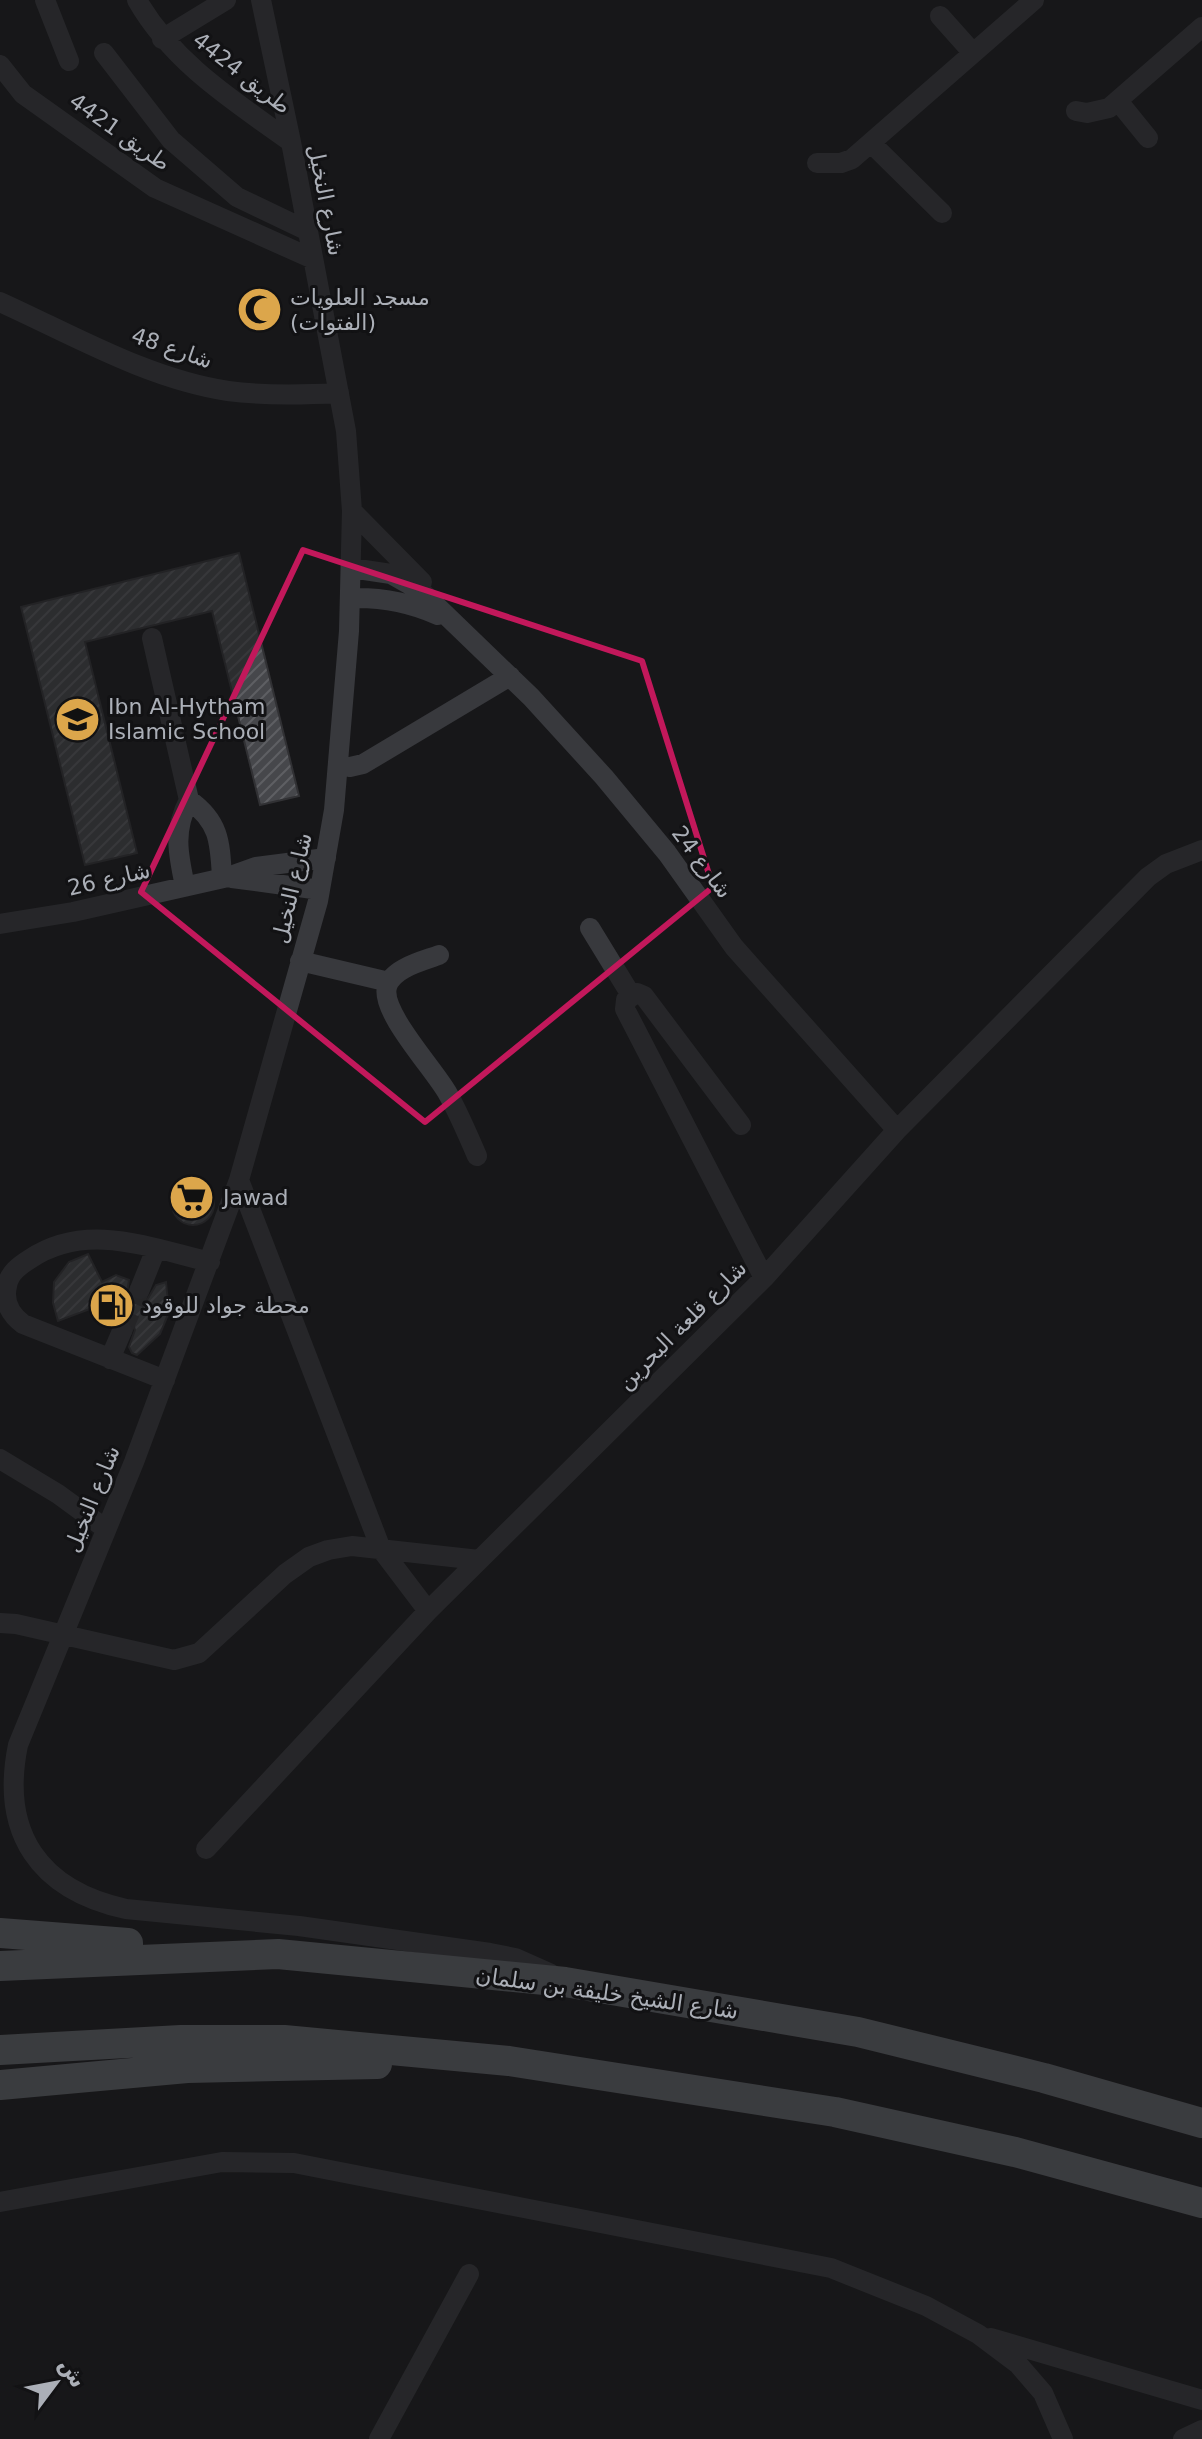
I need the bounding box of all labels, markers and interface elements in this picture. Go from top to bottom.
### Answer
street label: طريق 4424 [188,27,296,120]
street label: طريق 4421 [64,88,175,177]
street label: شارع النخيل [303,142,349,258]
place label: مسجد العلويات (الفتوات) [290,285,430,335]
mosque icon: مسجد العلويات (الفتوات) [235,286,283,334]
street label: شارع 48 [128,323,216,373]
place label: Ibn Al-Hytham Islamic School [108,694,266,744]
school or university icon: Ibn Al-Hytham Islamic School [53,695,101,743]
street label: شارع 24 [667,821,737,903]
street label: شارع النخيل [267,830,317,946]
street label: شارع 26 [65,857,153,901]
supermarket icon: Jawad [168,1173,216,1221]
place label: Jawad [221,1185,288,1210]
street label: شارع قلعة البحرين [612,1255,752,1395]
fuel station icon: محطة جواد للوقود [87,1281,135,1329]
place label: محطة جواد للوقود [142,1293,310,1318]
street label: شارع النخيل [59,1442,125,1556]
street label: شارع الشيخ خليفة بن سلمان [474,1962,740,2024]
north arrow [16,2343,96,2423]
text: ش [54,2353,91,2392]

